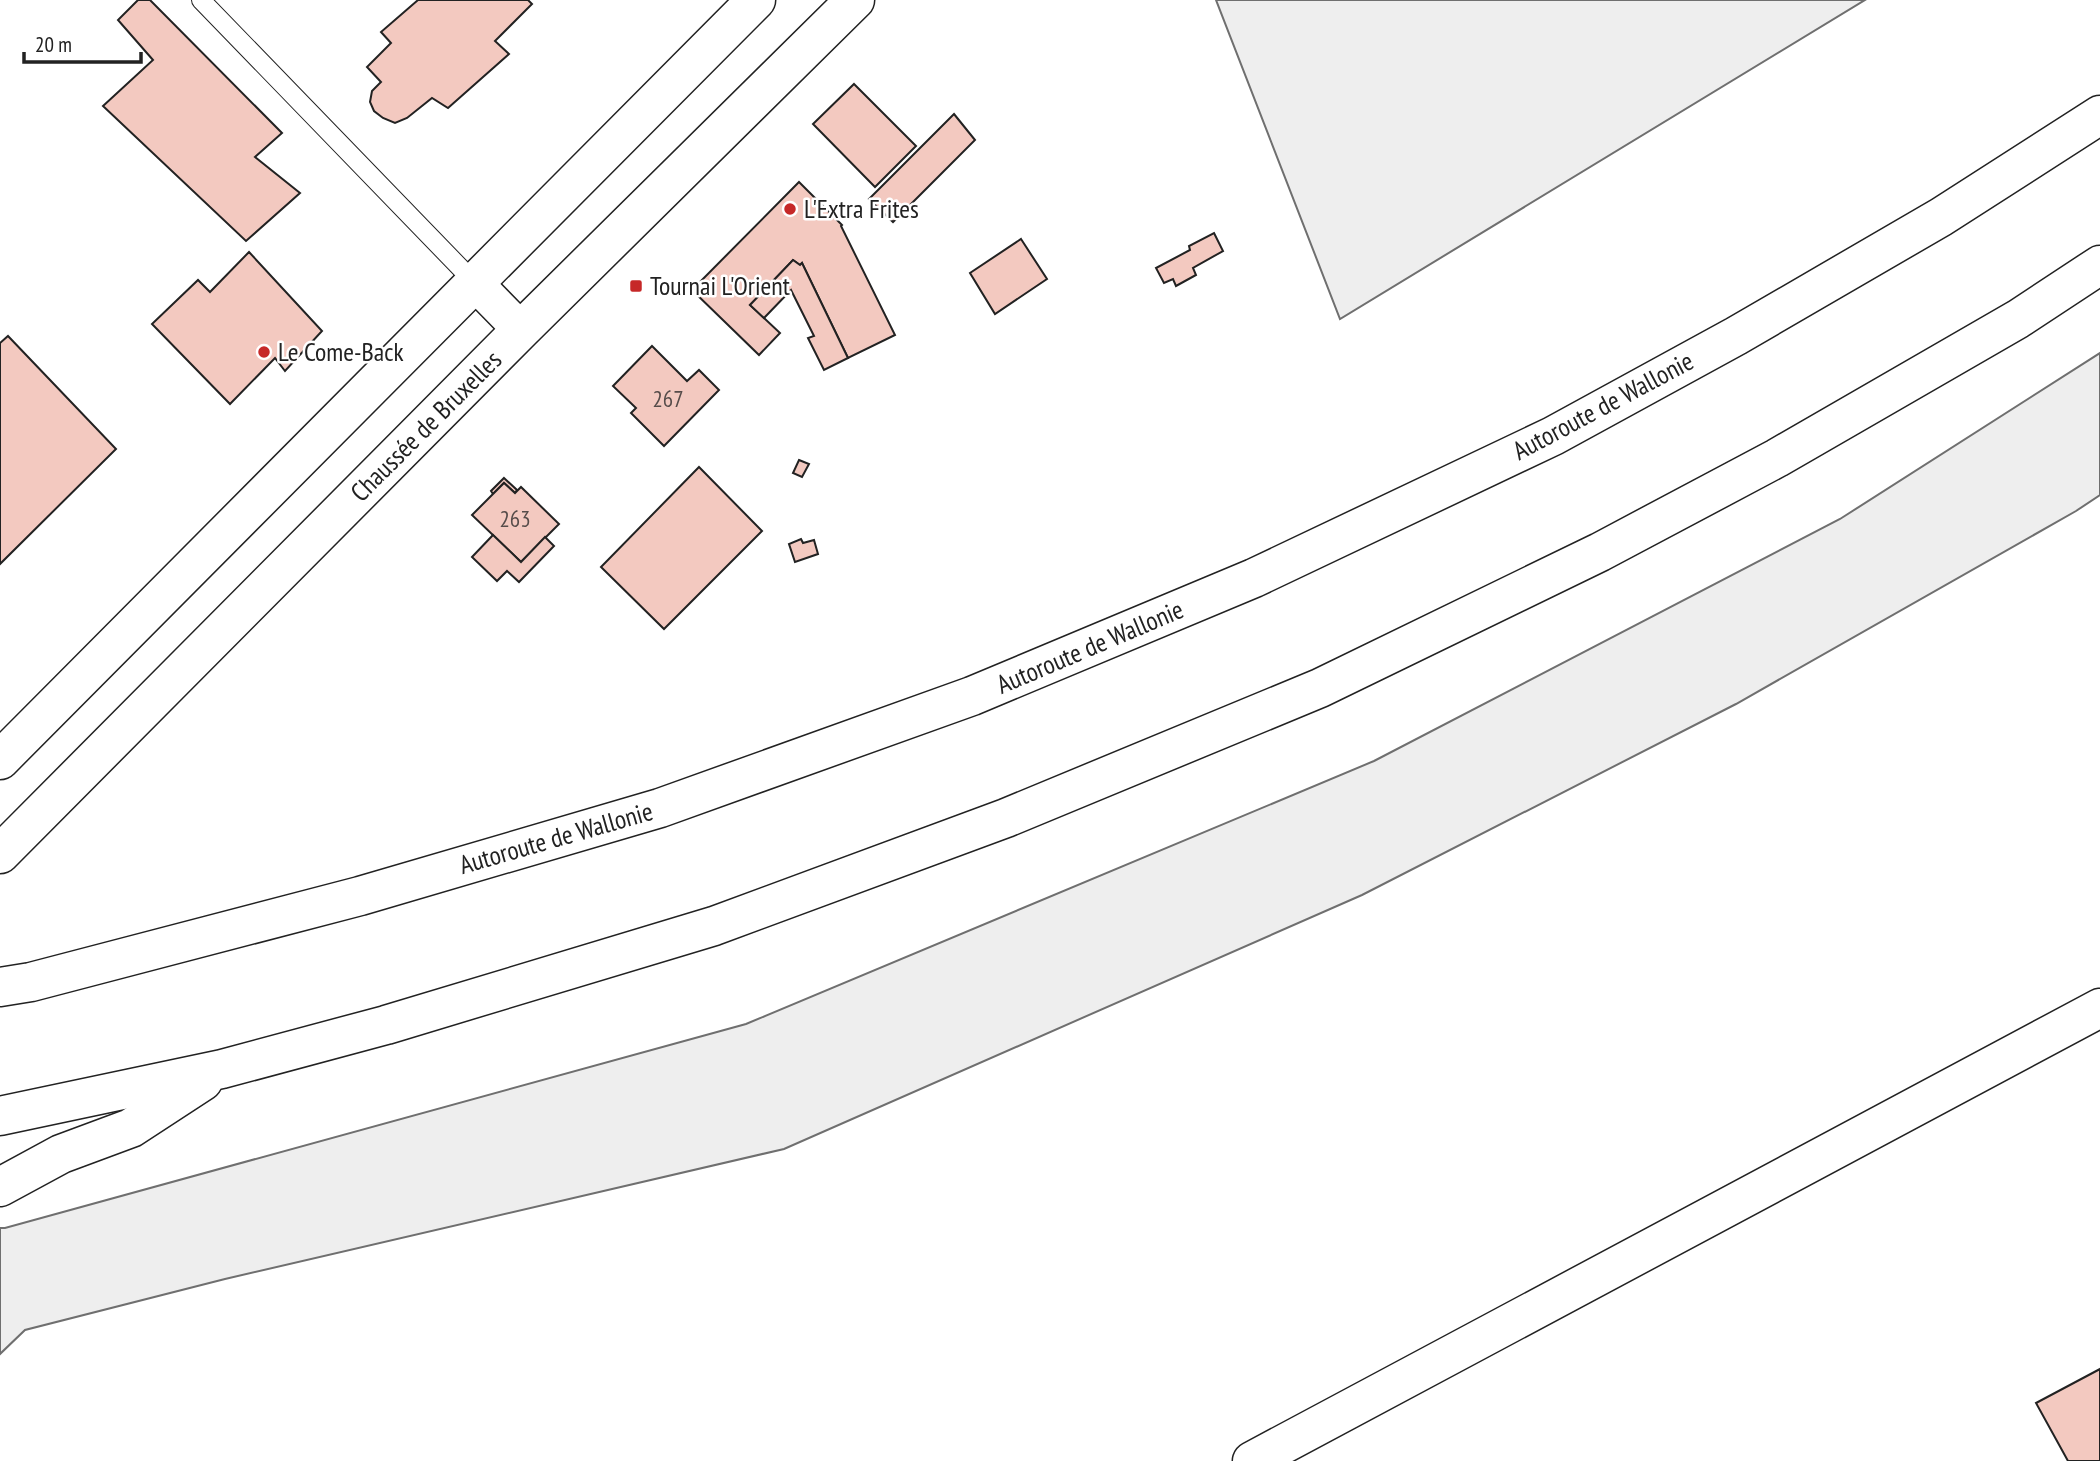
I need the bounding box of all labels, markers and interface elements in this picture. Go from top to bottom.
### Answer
scale bar [24,21,142,65]
text: 20 m [35,31,72,58]
place label: L'Extra Frites [804,192,919,225]
marker: L'Extra Frites [782,201,798,217]
place label: Tournai L'Orient [650,269,790,302]
marker: Tournai L'Orient [628,278,644,294]
place label: Le Come-Back [278,335,404,368]
street label: Chaussée de Bruxelles [343,343,508,508]
marker: Le Come-Back [256,344,272,360]
street label: Autoroute de Wallonie [1507,344,1699,467]
house number: 267 [652,384,684,413]
house number: 263 [499,504,531,533]
street label: Autoroute de Wallonie [991,592,1188,701]
street label: Autoroute de Wallonie [455,794,656,881]

